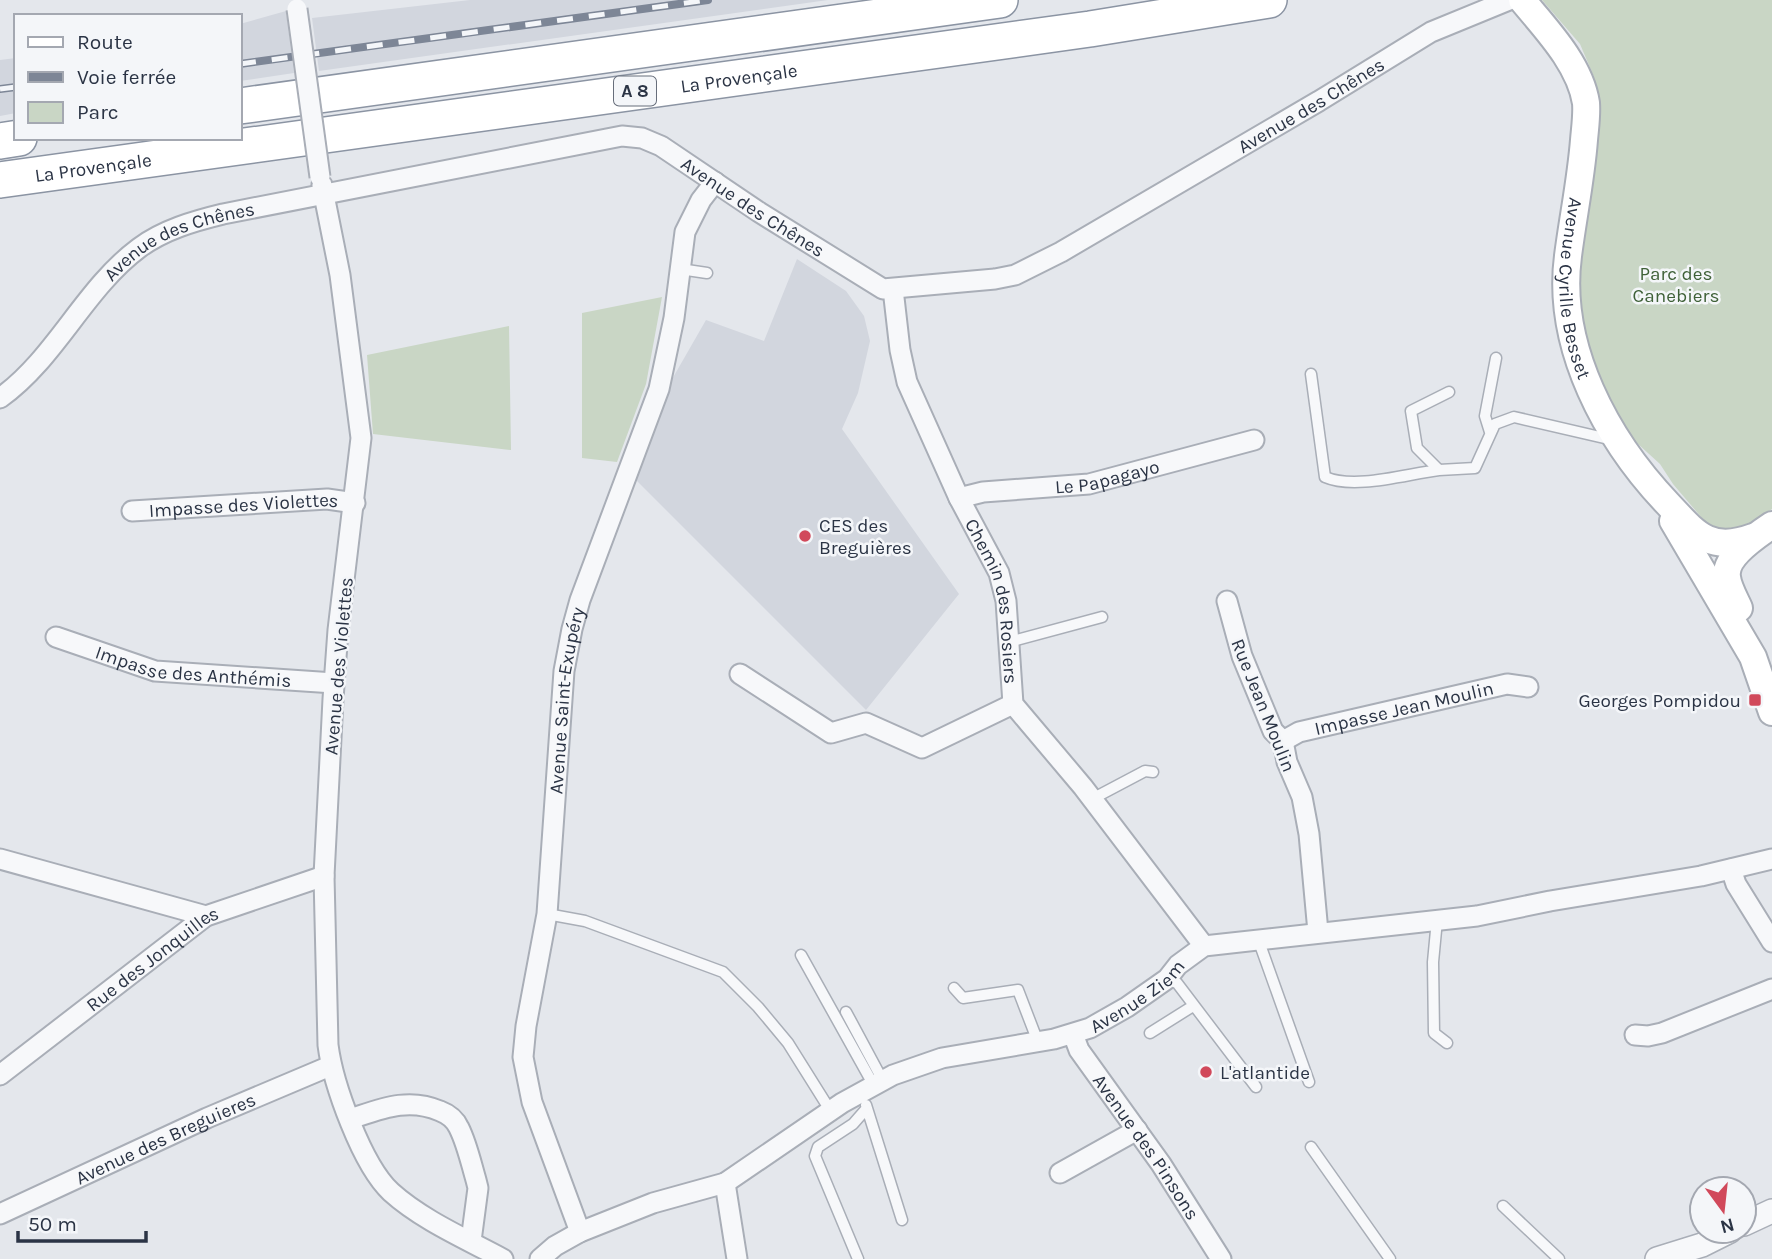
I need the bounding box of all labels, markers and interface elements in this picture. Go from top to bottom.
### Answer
legend [14,14,242,140]
text: Route [77,30,133,54]
street label: Avenue des Chênes [1234,53,1389,158]
street label: La Provençale [679,60,799,98]
text: Voie ferrée [77,65,176,89]
road number: A 8 [614,76,656,106]
text: Parc [77,100,119,124]
street label: La Provençale [33,149,153,187]
street label: Avenue des Chênes [677,153,828,262]
street label: Avenue Cyrille Besset [1554,196,1595,383]
street label: Avenue des Chênes [100,198,257,286]
park label: Parc des Canebiers [1633,263,1719,307]
street label: Le Papagayo [1054,456,1162,499]
street label: Impasse des Violettes [148,489,340,522]
place label: CES des Breguières [819,515,912,559]
street label: Chemin des Rosiers [960,515,1022,685]
marker: CES des Breguières [797,528,813,544]
street label: Avenue des Violettes [320,576,358,756]
street label: Avenue Saint-Exupéry [545,605,590,795]
street label: Rue Jean Moulin [1226,636,1300,775]
street label: Impasse des Anthémis [92,641,292,692]
street label: Impasse Jean Moulin [1312,677,1496,740]
place label: Georges Pompidou [1578,690,1741,712]
marker: Georges Pompidou [1747,692,1763,708]
street label: Rue des Jonquilles [82,903,222,1016]
street label: Avenue Ziem [1086,956,1190,1038]
place label: L'atlantide [1220,1062,1310,1084]
marker: L'atlantide [1198,1064,1214,1080]
street label: Avenue des Pinsons [1088,1070,1203,1224]
street label: Avenue des Breguieres [72,1089,259,1189]
north arrow [1688,1175,1758,1245]
scale bar [18,1200,145,1244]
text: 50 m [28,1212,77,1236]
text: N [1718,1213,1737,1238]

